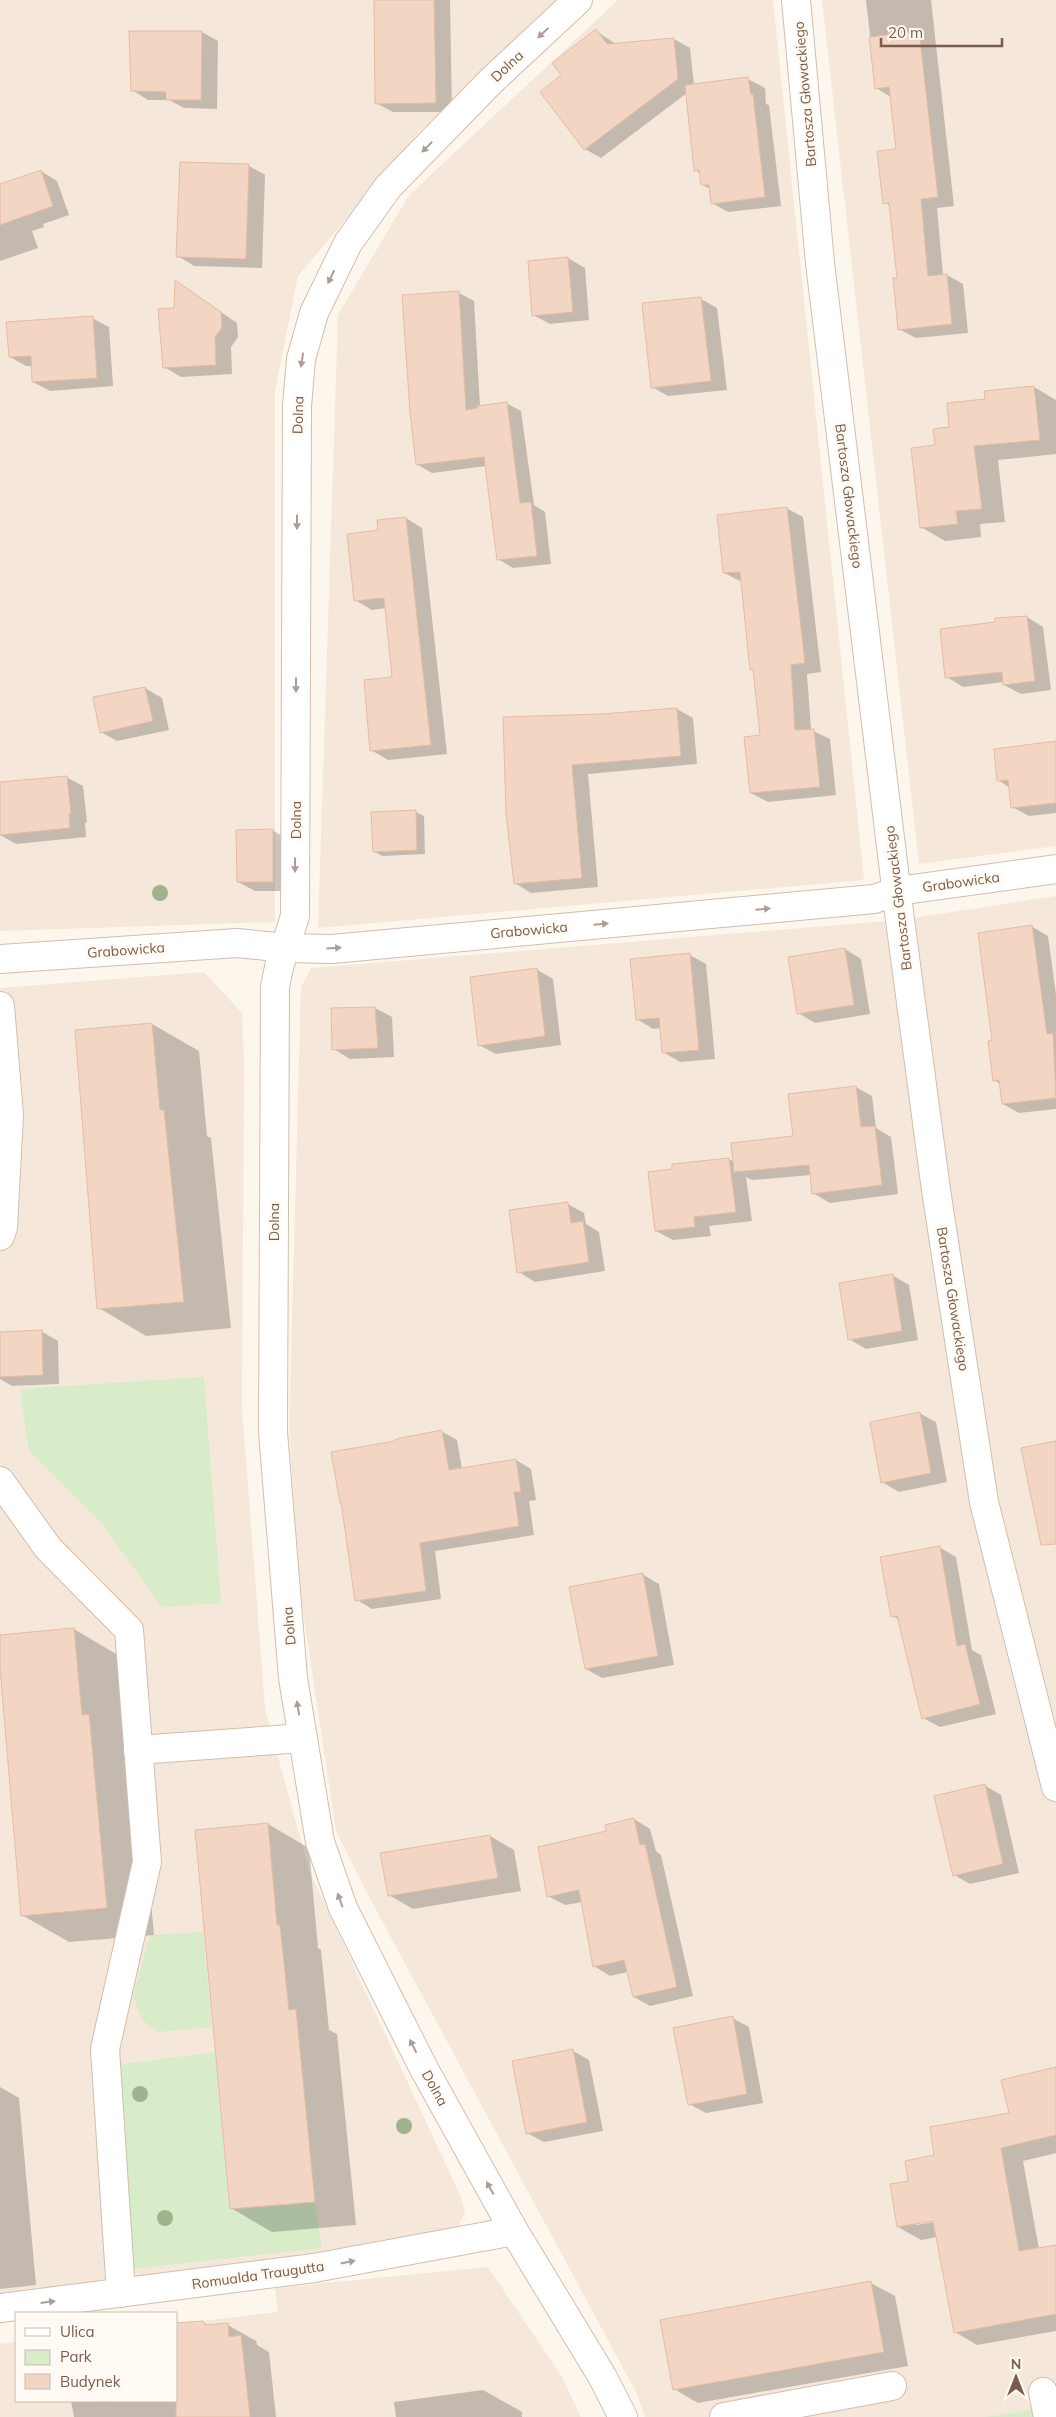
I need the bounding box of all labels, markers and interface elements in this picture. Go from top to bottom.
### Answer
scale bar [881,15,1002,47]
street label: Bartosza Głowackiego [790,21,820,167]
text: 20 m [888,23,923,42]
one-way arrow [537,27,549,39]
street label: Dolna [487,46,527,86]
one-way arrow [421,141,433,153]
one-way arrow [327,270,335,284]
one-way arrow [297,352,305,368]
street label: Dolna [288,396,308,434]
street label: Bartosza Głowackiego [831,423,867,569]
one-way arrow [293,515,301,531]
one-way arrow [292,677,300,693]
street label: Dolna [287,801,305,839]
street label: Bartosza Głowackiego [880,825,916,971]
one-way arrow [291,857,299,873]
street label: Grabowicka [921,868,1001,896]
one-way arrow [755,905,771,913]
street label: Grabowicka [489,918,569,942]
one-way arrow [593,920,609,928]
street label: Grabowicka [87,938,165,962]
one-way arrow [327,944,343,952]
street label: Dolna [265,1203,283,1241]
street label: Bartosza Głowackiego [933,1226,973,1372]
street label: Dolna [278,1606,300,1646]
one-way arrow [293,1700,301,1716]
one-way arrow [336,1892,344,1907]
one-way arrow [409,2038,417,2053]
street label: Dolna [418,2067,452,2109]
one-way arrow [486,2182,495,2195]
street label: Romualda Traugutta [191,2257,325,2293]
one-way arrow [340,2257,356,2265]
one-way arrow [41,2298,57,2306]
legend [15,2312,178,2402]
text: Ulica [60,2322,94,2341]
text: Park [60,2347,92,2366]
north arrow [991,2352,1041,2402]
text: N [1011,2355,1021,2373]
text: Budynek [60,2372,121,2391]

